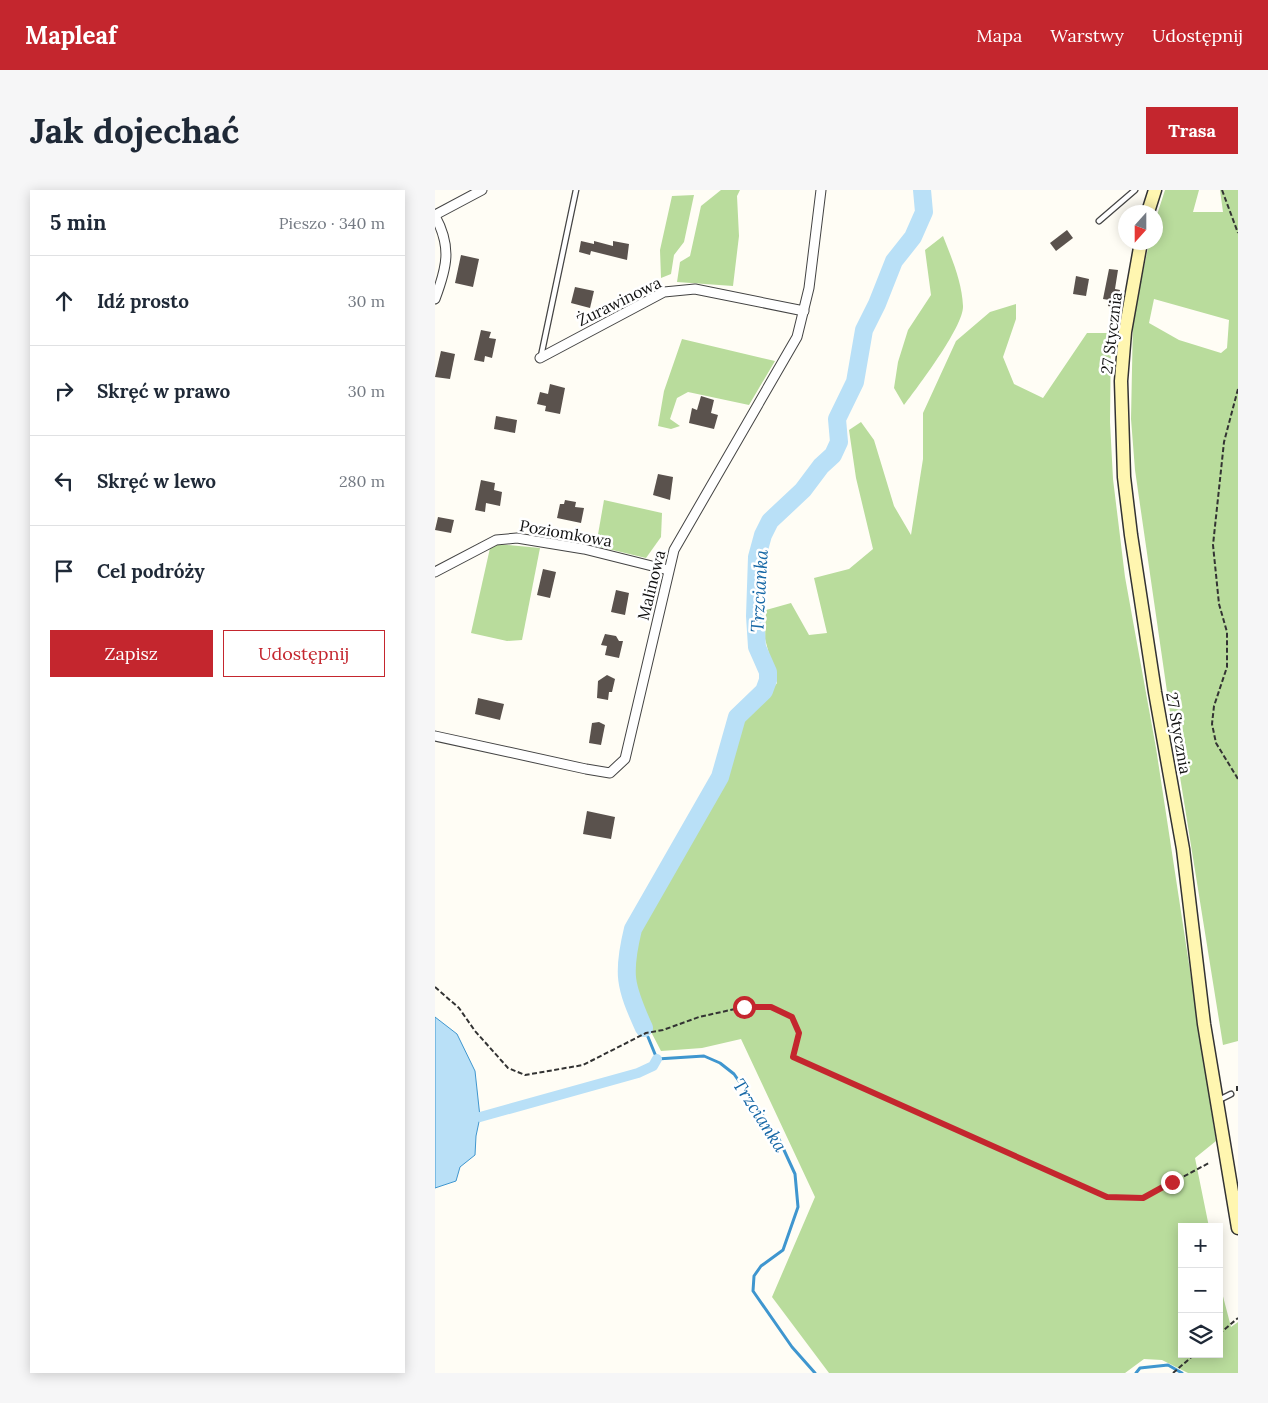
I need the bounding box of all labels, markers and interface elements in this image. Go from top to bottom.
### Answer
text: Mapleaf [25,20,117,51]
text: Mapa [976,24,1022,47]
text: Warstwy [1050,24,1124,47]
text: Udostępnij [1152,24,1243,47]
button: Trasa [1146,107,1238,154]
text: Jak dojechać [30,108,239,153]
north arrow [1118,205,1163,250]
text: 5 min [50,209,106,236]
text: Pieszo · 340 m [279,213,385,233]
street label: Żurawinowa [574,272,664,330]
icon: ahead [50,287,78,315]
text: Idź prosto [97,289,189,313]
text: 30 m [348,291,385,311]
street label: 27 Stycznia [1096,291,1126,375]
icon: right [50,377,78,405]
text: Skręć w prawo [97,379,230,403]
text: 30 m [348,381,385,401]
icon: left [50,467,78,495]
text: Skręć w lewo [97,469,216,493]
text: 280 m [339,471,385,491]
street label: Poziomkowa [518,515,614,551]
street label: Malinowa [633,548,669,622]
water label: Trzcianka [745,549,773,633]
icon: arrive [50,557,78,585]
text: Cel podróży [97,559,205,583]
button: Zapisz [50,630,213,677]
button: Udostępnij [223,630,385,677]
street label: 27 Stycznia [1162,691,1196,775]
route start [733,996,756,1019]
water label: Trzcianka [728,1074,792,1156]
route end [1161,1171,1184,1194]
map controls [1178,1223,1223,1358]
button: + [1178,1223,1223,1268]
button: − [1178,1268,1223,1313]
button: layers [1178,1313,1223,1358]

